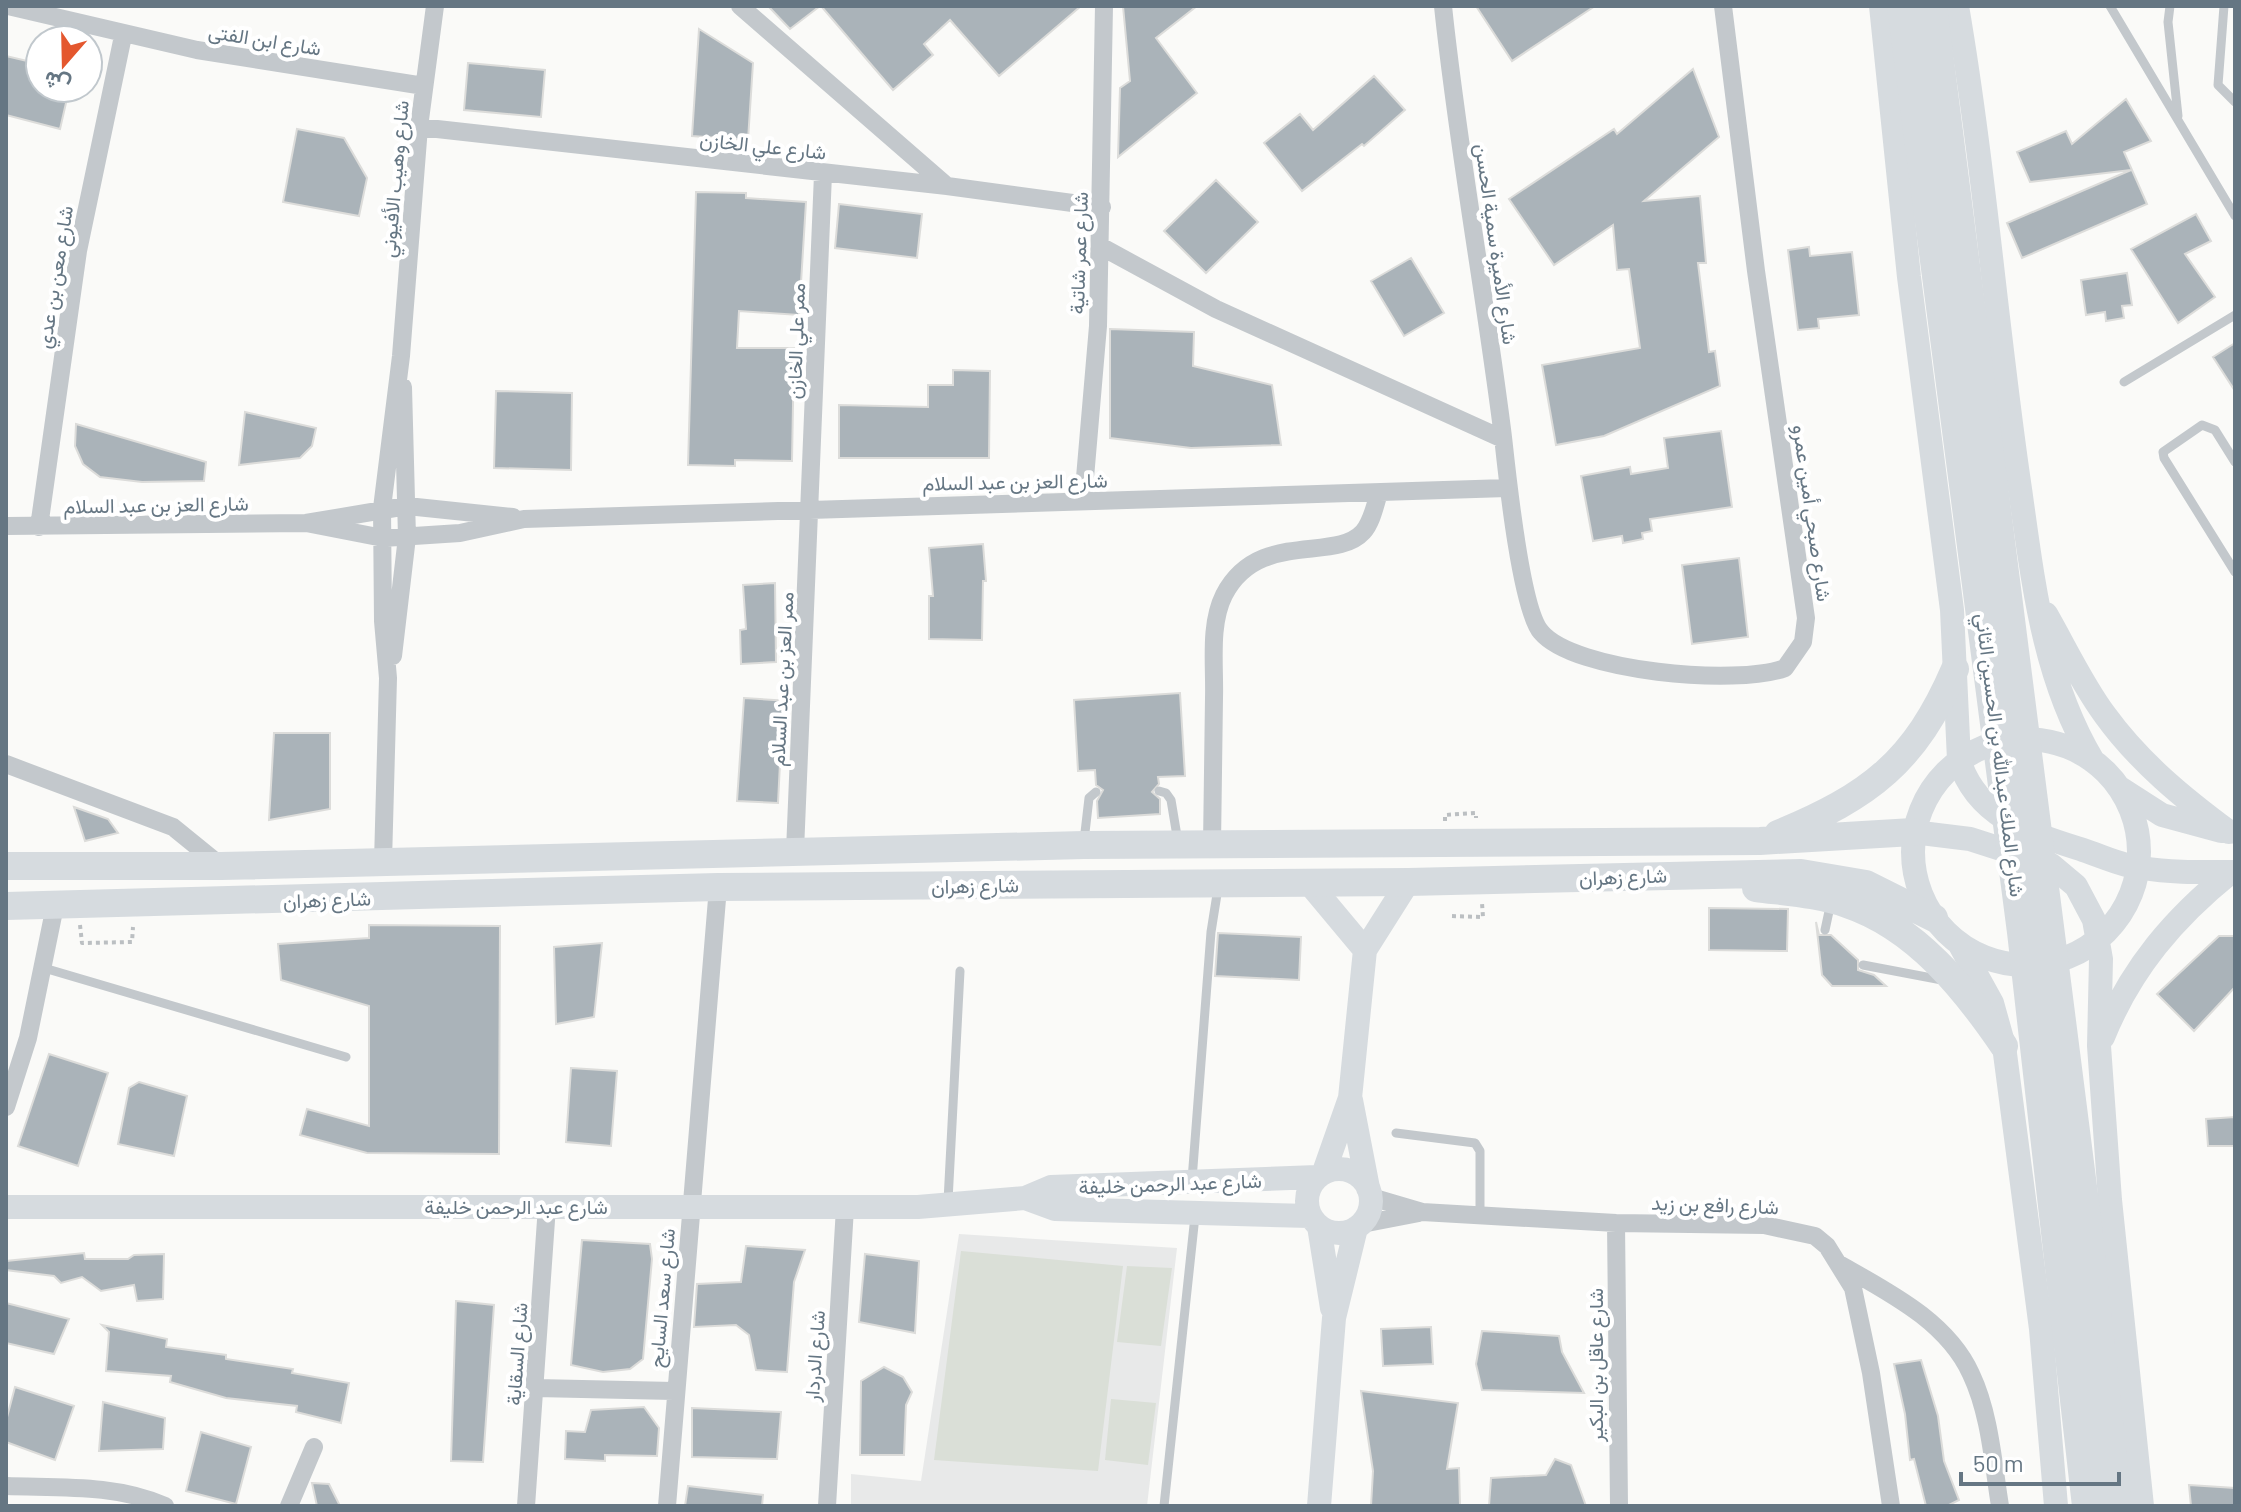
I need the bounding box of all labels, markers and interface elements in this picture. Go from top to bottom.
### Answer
street label: شارع ابن الفتى [207,18,323,63]
north arrow [24,24,104,104]
text: ش [40,65,74,100]
street label: شارع وهيب الأفيوني [375,99,419,259]
street label: شارع علي الخازن [698,126,827,170]
street label: شارع الأميرة سمية الحسن [1468,142,1523,346]
street label: شارع عمر شاتية [1064,191,1095,315]
street label: شارع معن بن عدي [31,204,83,351]
street label: ممر علي الخازن [781,282,815,400]
street label: شارع صبحي أمين عمرو [1783,423,1837,604]
street label: شارع العز بن عبد السلام [922,467,1108,498]
street label: شارع العز بن عبد السلام [63,490,249,521]
street label: ممر العز بن عبد السلام [764,591,800,767]
street label: شارع الملك عبدالله بن الحسين الثاني [1966,612,2030,899]
street label: شارع زهران [1579,862,1667,893]
street label: شارع زهران [931,872,1019,901]
street label: شارع زهران [283,885,371,916]
street label: شارع عبد الرحمن خليفة [1078,1168,1262,1201]
street label: شارع رافع بن زيد [1651,1190,1779,1221]
street label: شارع عبد الرحمن خليفة [424,1194,608,1221]
street label: شارع سعد السايح [643,1227,682,1369]
street label: شارع عاقل بن البكير [1583,1288,1610,1443]
street label: شارع السقاية [500,1302,535,1407]
street label: شارع الدردار [799,1309,832,1404]
scale bar [1961,1436,2119,1486]
text: 50 m [1973,1448,2024,1477]

